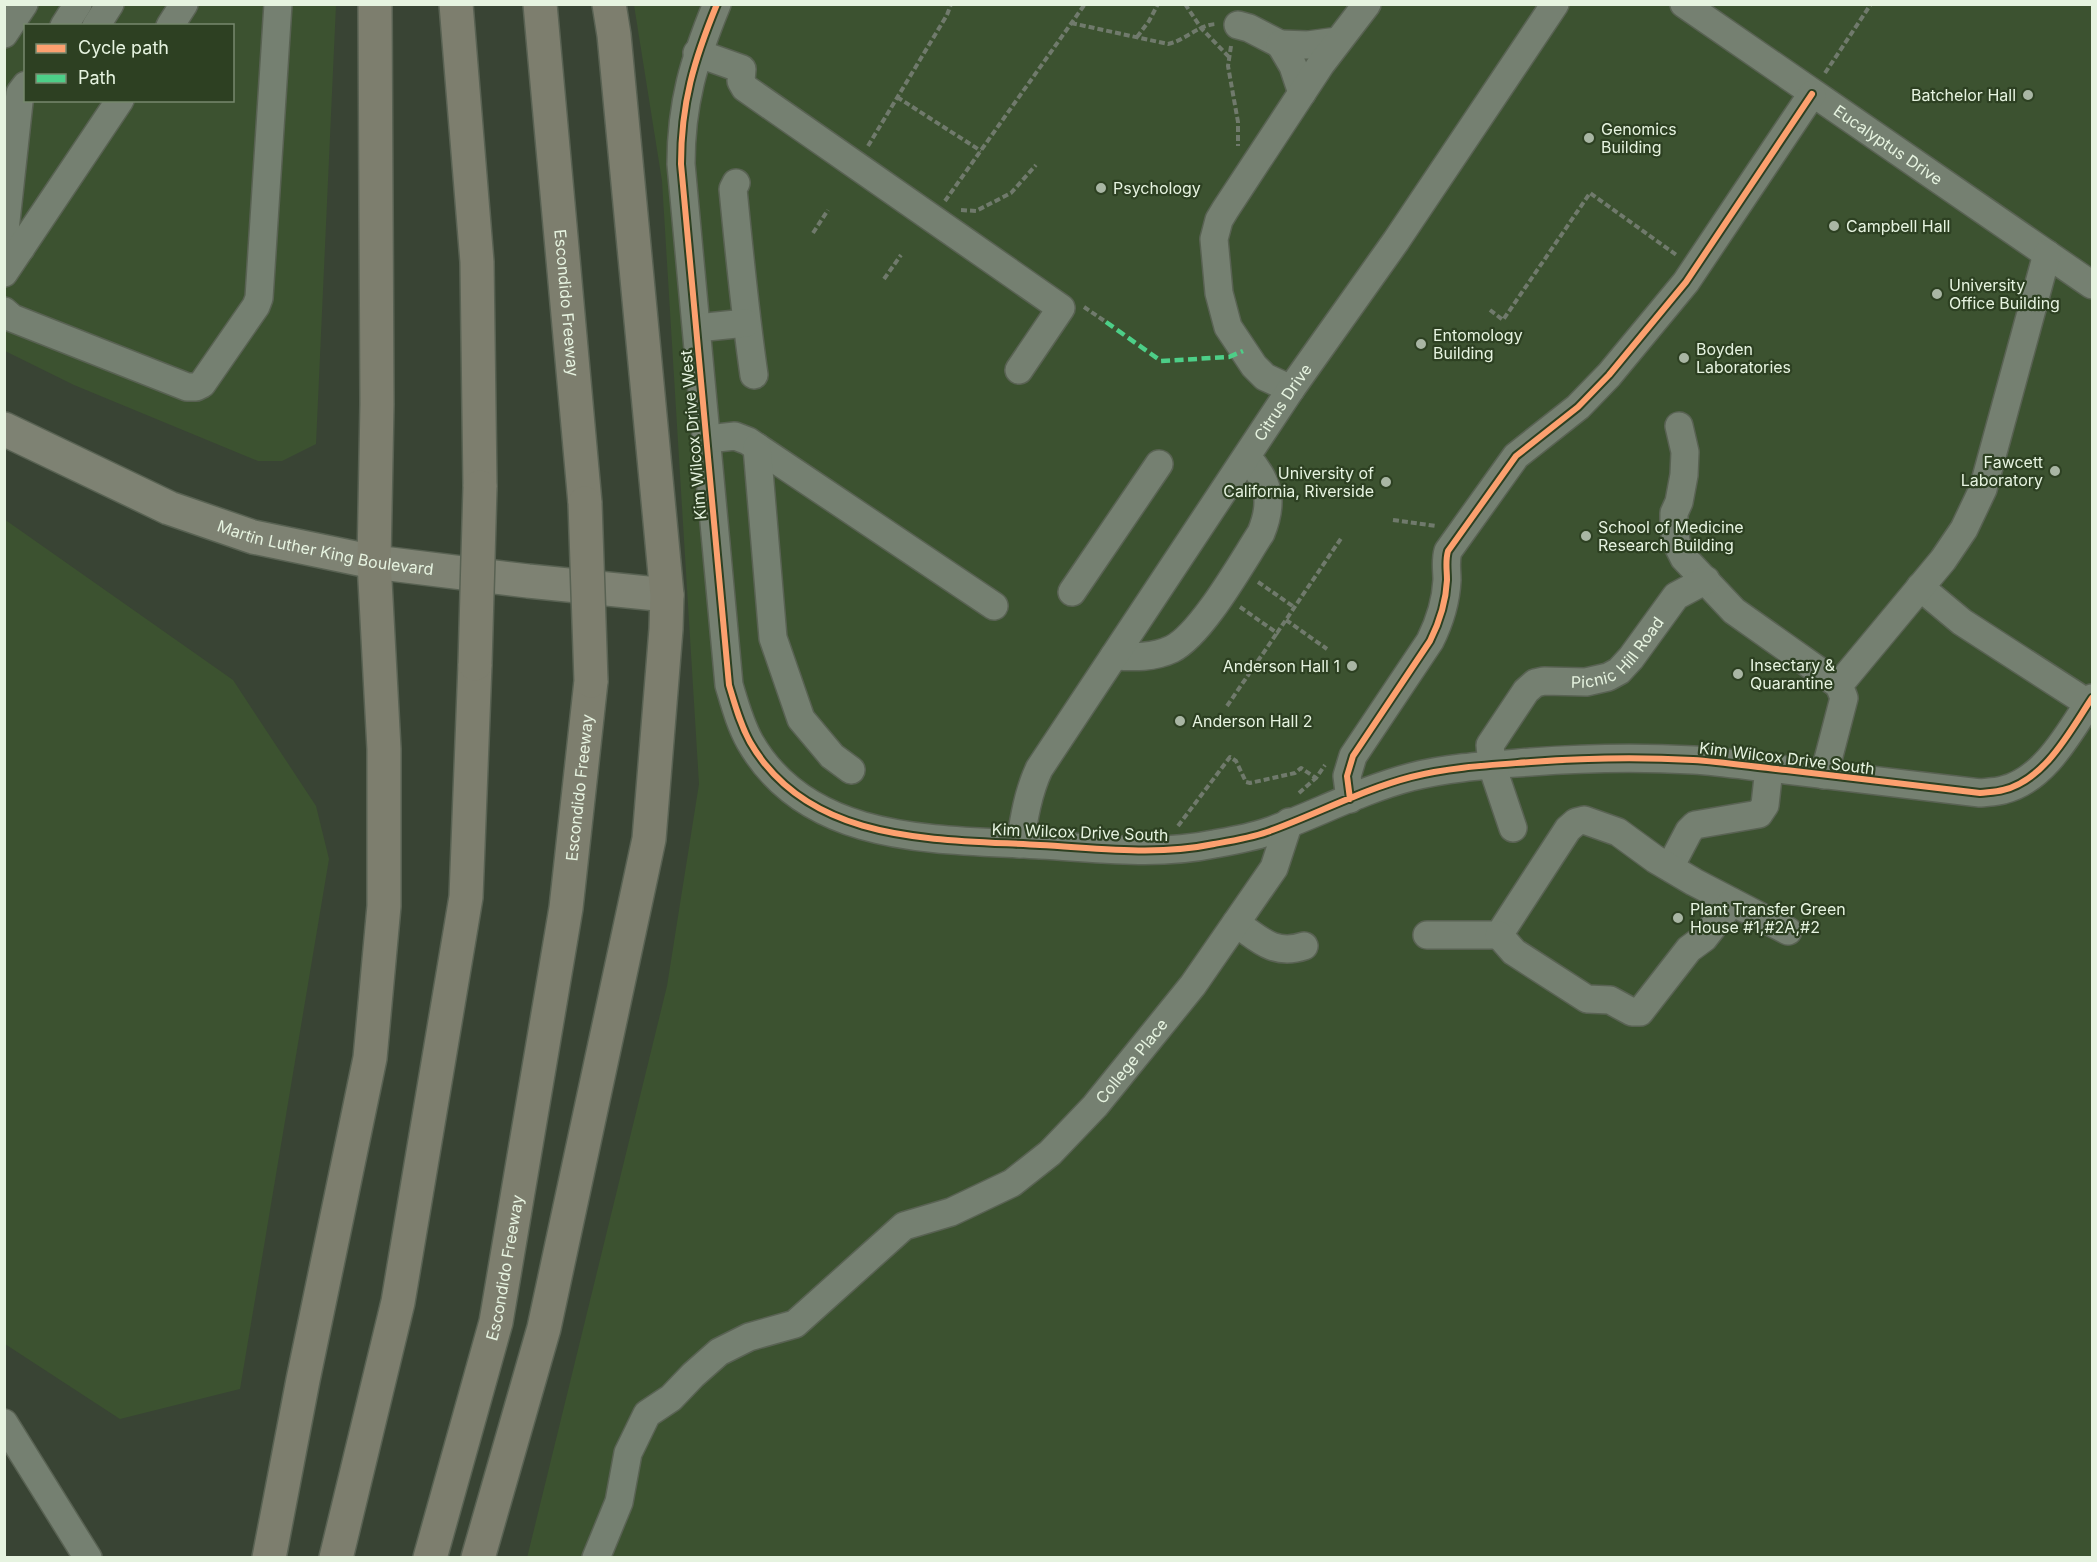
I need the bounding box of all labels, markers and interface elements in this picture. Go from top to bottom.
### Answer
legend [24,24,234,102]
text: Cycle path [78,37,169,58]
text: Path [78,67,116,88]
place label: Batchelor Hall [1911,85,2016,105]
marker: Batchelor Hall [2021,88,2035,102]
street label: Eucalyptus Drive [1830,100,1946,189]
place label: Genomics Building [1601,119,1677,157]
marker: Genomics Building [1582,131,1596,145]
place label: Psychology [1113,178,1201,198]
marker: Psychology [1094,181,1108,195]
place label: Campbell Hall [1846,216,1950,236]
marker: Campbell Hall [1827,219,1841,233]
street label: Escondido Freeway [550,228,584,377]
place label: University Office Building [1949,275,2060,313]
marker: University Office Building [1930,287,1944,301]
place label: Entomology Building [1433,325,1523,363]
marker: Entomology Building [1414,337,1428,351]
place label: Boyden Laboratories [1696,339,1791,377]
street label: Kim Wilcox Drive West [676,349,710,521]
marker: Boyden Laboratories [1677,351,1691,365]
street label: Citrus Drive [1249,360,1316,445]
place label: Fawcett Laboratory [1961,452,2043,490]
place label: University of California, Riverside [1223,463,1374,501]
marker: Fawcett Laboratory [2048,464,2062,478]
marker: University of California, Riverside [1379,475,1393,489]
street label: Martin Luther King Boulevard [215,515,435,579]
place label: School of Medicine Research Building [1598,517,1744,555]
marker: School of Medicine Research Building [1579,529,1593,543]
street label: Picnic Hill Road [1571,613,1668,692]
place label: Insectary & Quarantine [1750,655,1836,693]
place label: Anderson Hall 1 [1223,656,1340,676]
marker: Anderson Hall 1 [1345,659,1359,673]
marker: Insectary & Quarantine [1731,667,1745,681]
place label: Anderson Hall 2 [1192,711,1313,731]
street label: Escondido Freeway [561,713,597,862]
marker: Anderson Hall 2 [1173,714,1187,728]
street label: Kim Wilcox Drive South [1698,737,1876,779]
street label: Kim Wilcox Drive South [991,819,1169,845]
place label: Plant Transfer Green House #1,#2A,#2 [1690,899,1846,937]
marker: Plant Transfer Green House #1,#2A,#2 [1671,911,1685,925]
street label: College Place [1091,1014,1172,1108]
street label: Escondido Freeway [481,1193,527,1343]

